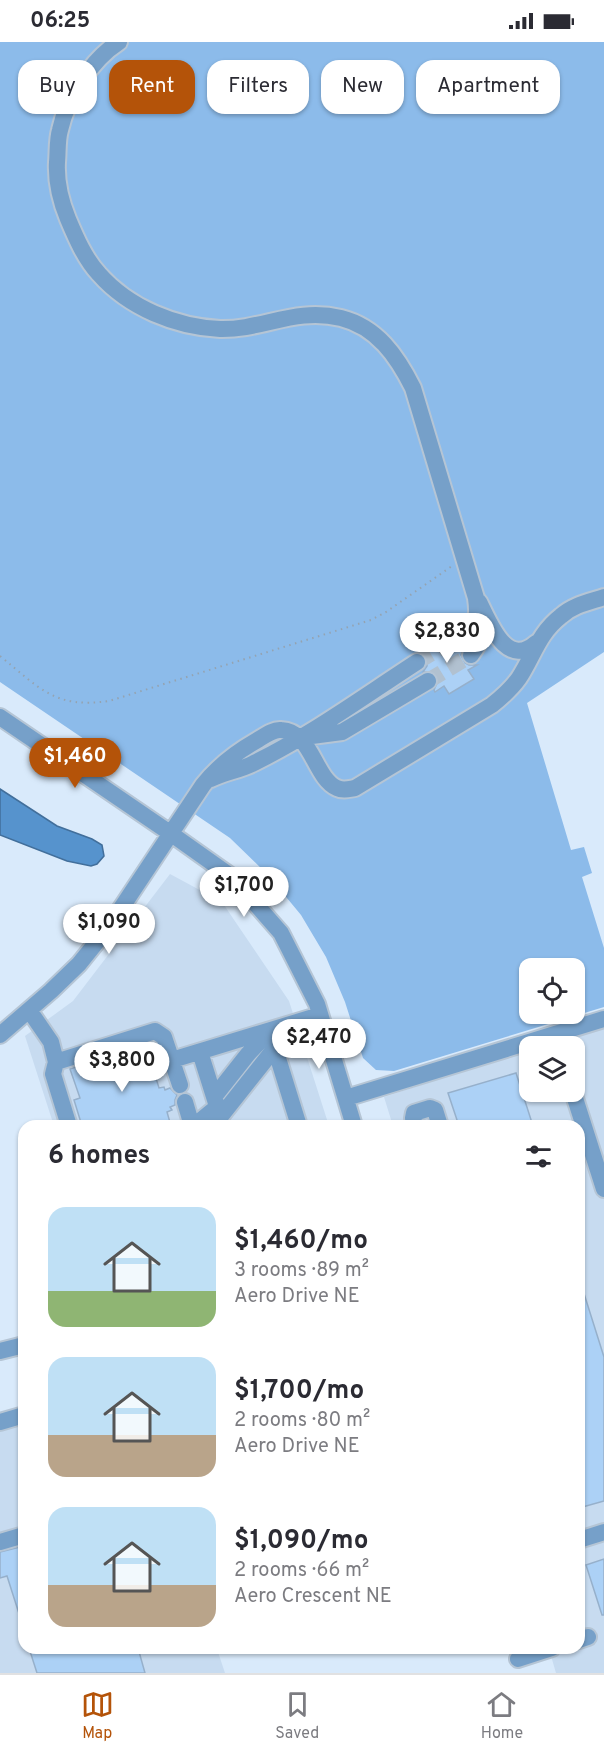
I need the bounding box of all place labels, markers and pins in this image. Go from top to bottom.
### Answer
pin: $2,830 [398,613,496,664]
pin: $1,460 [26,738,124,789]
pin: $1,700 [195,867,293,918]
pin: $1,090 [60,904,158,955]
pin: $2,470 [270,1019,368,1070]
pin: $3,800 [73,1042,171,1093]

